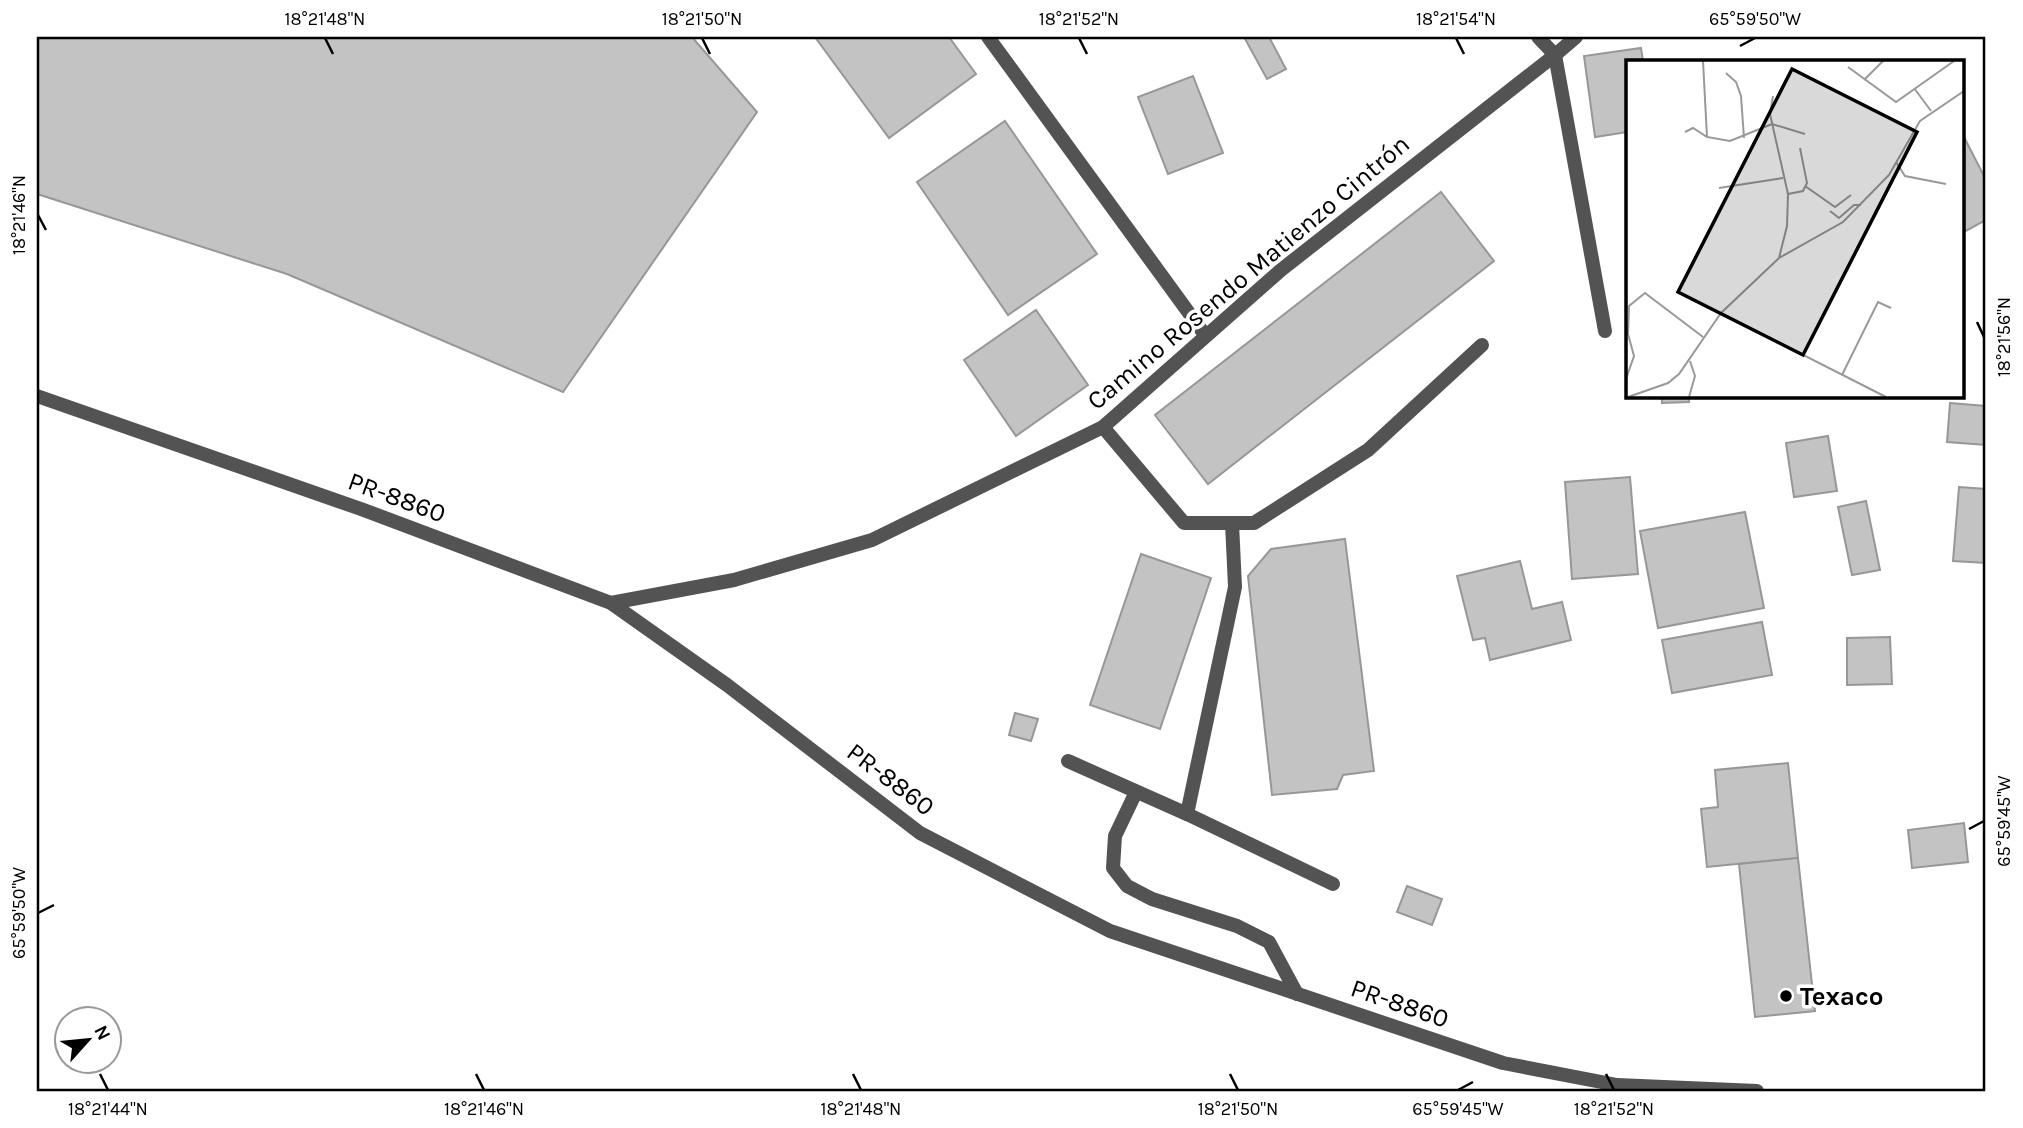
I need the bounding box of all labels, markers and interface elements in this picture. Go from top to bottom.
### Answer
text: 18°21'48"N [285,8,365,30]
text: 18°21'50"N [662,8,742,30]
text: 18°21'52"N [1039,8,1119,30]
text: 18°21'54"N [1416,8,1496,30]
text: 65°59'50"W [1709,8,1801,30]
inset map [1626,60,1964,397]
street label: Camino Rosendo Matienzo Cintrón [1081,128,1416,416]
text: 18°21'46"N [8,175,30,255]
text: 18°21'56"N [1993,297,2015,377]
street label: PR-8860 [344,466,450,529]
street label: PR-8860 [841,736,941,822]
text: 65°59'45"W [1993,775,2015,867]
text: 65°59'50"W [8,867,30,959]
street label: PR-8860 [1347,972,1453,1035]
place label: Texaco [1800,981,1884,1012]
marker: Texaco [1778,988,1794,1004]
north arrow [52,1006,122,1076]
text: N [89,1022,115,1044]
text: 18°21'44"N [68,1098,148,1120]
text: 18°21'46"N [444,1098,524,1120]
text: 18°21'48"N [821,1098,901,1120]
text: 18°21'50"N [1198,1098,1278,1120]
text: 65°59'45"W [1412,1098,1504,1120]
text: 18°21'52"N [1574,1098,1654,1120]

